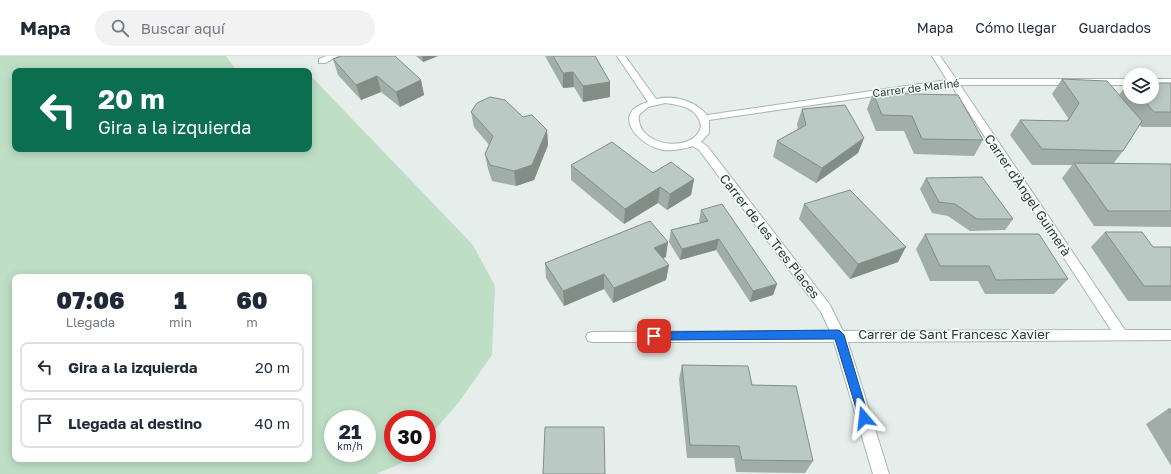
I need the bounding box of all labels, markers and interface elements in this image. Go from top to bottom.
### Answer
search box [95,10,375,46]
text: Mapa [20,16,71,39]
icon: search [109,17,131,39]
text: Buscar aquí [141,19,225,37]
text: Mapa [917,19,953,36]
text: Cómo llegar [975,19,1056,36]
text: Guardados [1078,19,1151,36]
map controls [1123,68,1159,104]
button: layers [1123,68,1159,104]
street label: Carrer de Mariné [872,76,960,99]
text: 20 m [98,82,165,115]
icon: left [32,84,84,136]
text: Gira a la izquierda [98,116,251,138]
street label: Carrer d'Àngel Guimerà [981,131,1075,259]
street label: Carrer de les Tres Places [716,171,824,302]
text: 07:06 [56,285,125,314]
text: 1 [174,285,187,314]
text: 60 [236,285,268,314]
text: Llegada [66,314,115,330]
text: min [169,314,192,330]
text: m [246,314,258,330]
pin [637,319,671,353]
icon: arrive [643,325,665,347]
street label: Carrer de Sant Francesc Xavier [858,326,1050,342]
icon: left [34,356,56,378]
text: Gira a la izquierda [68,358,198,376]
text: 20 m [255,358,290,376]
position arrow [843,397,885,439]
speed limit sign: 30 [384,410,436,462]
icon: arrive [34,412,56,434]
text: Llegada al destino [68,414,202,432]
text: 40 m [255,414,290,432]
text: 21 [339,419,361,443]
text: km/h [337,440,363,452]

